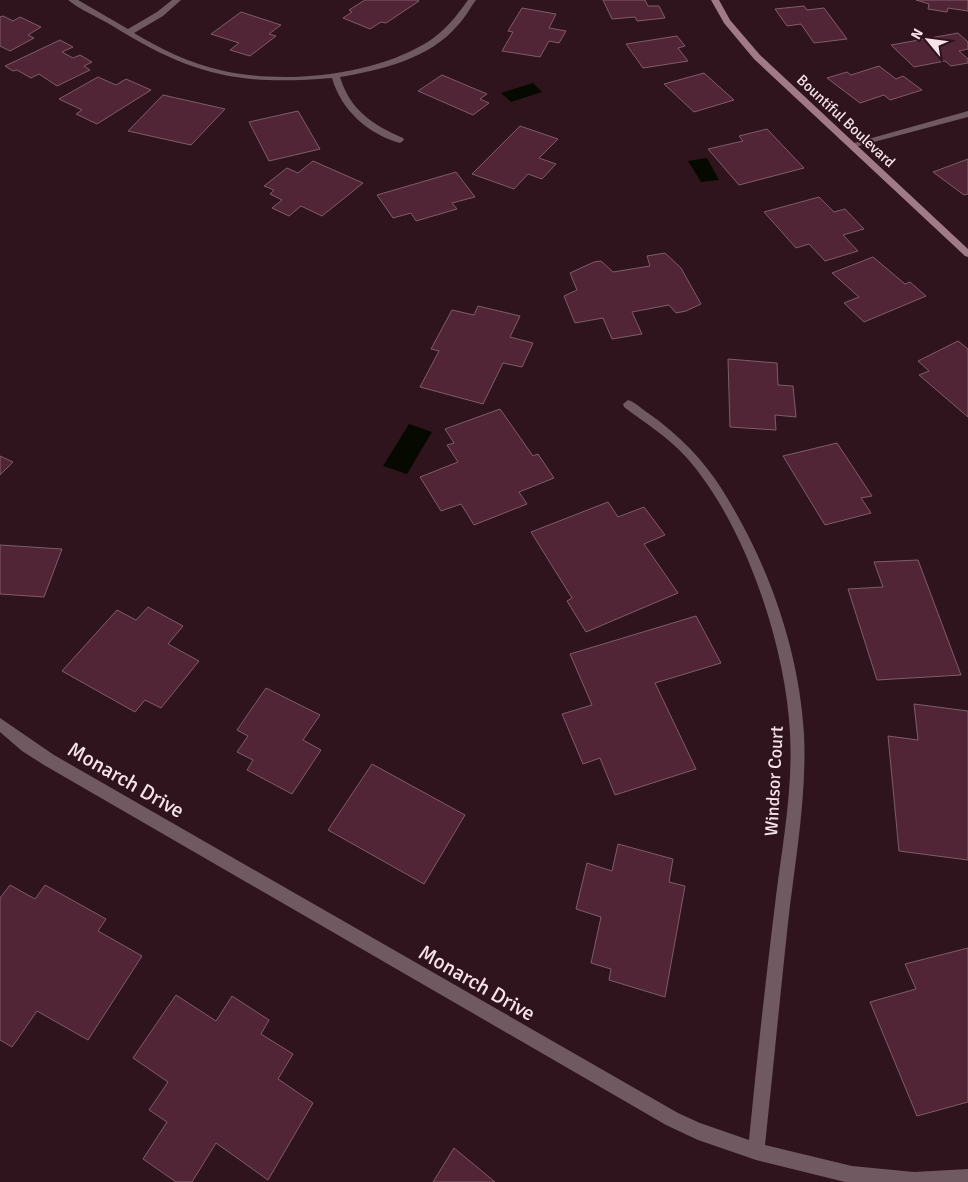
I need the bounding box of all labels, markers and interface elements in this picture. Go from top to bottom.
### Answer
north arrow [903,15,953,65]
text: N [907,26,927,42]
street label: Bountiful Boulevard [793,71,899,171]
street label: Windsor Court [760,725,788,837]
street label: Monarch Drive [63,736,189,824]
street label: Monarch Drive [414,939,540,1027]

